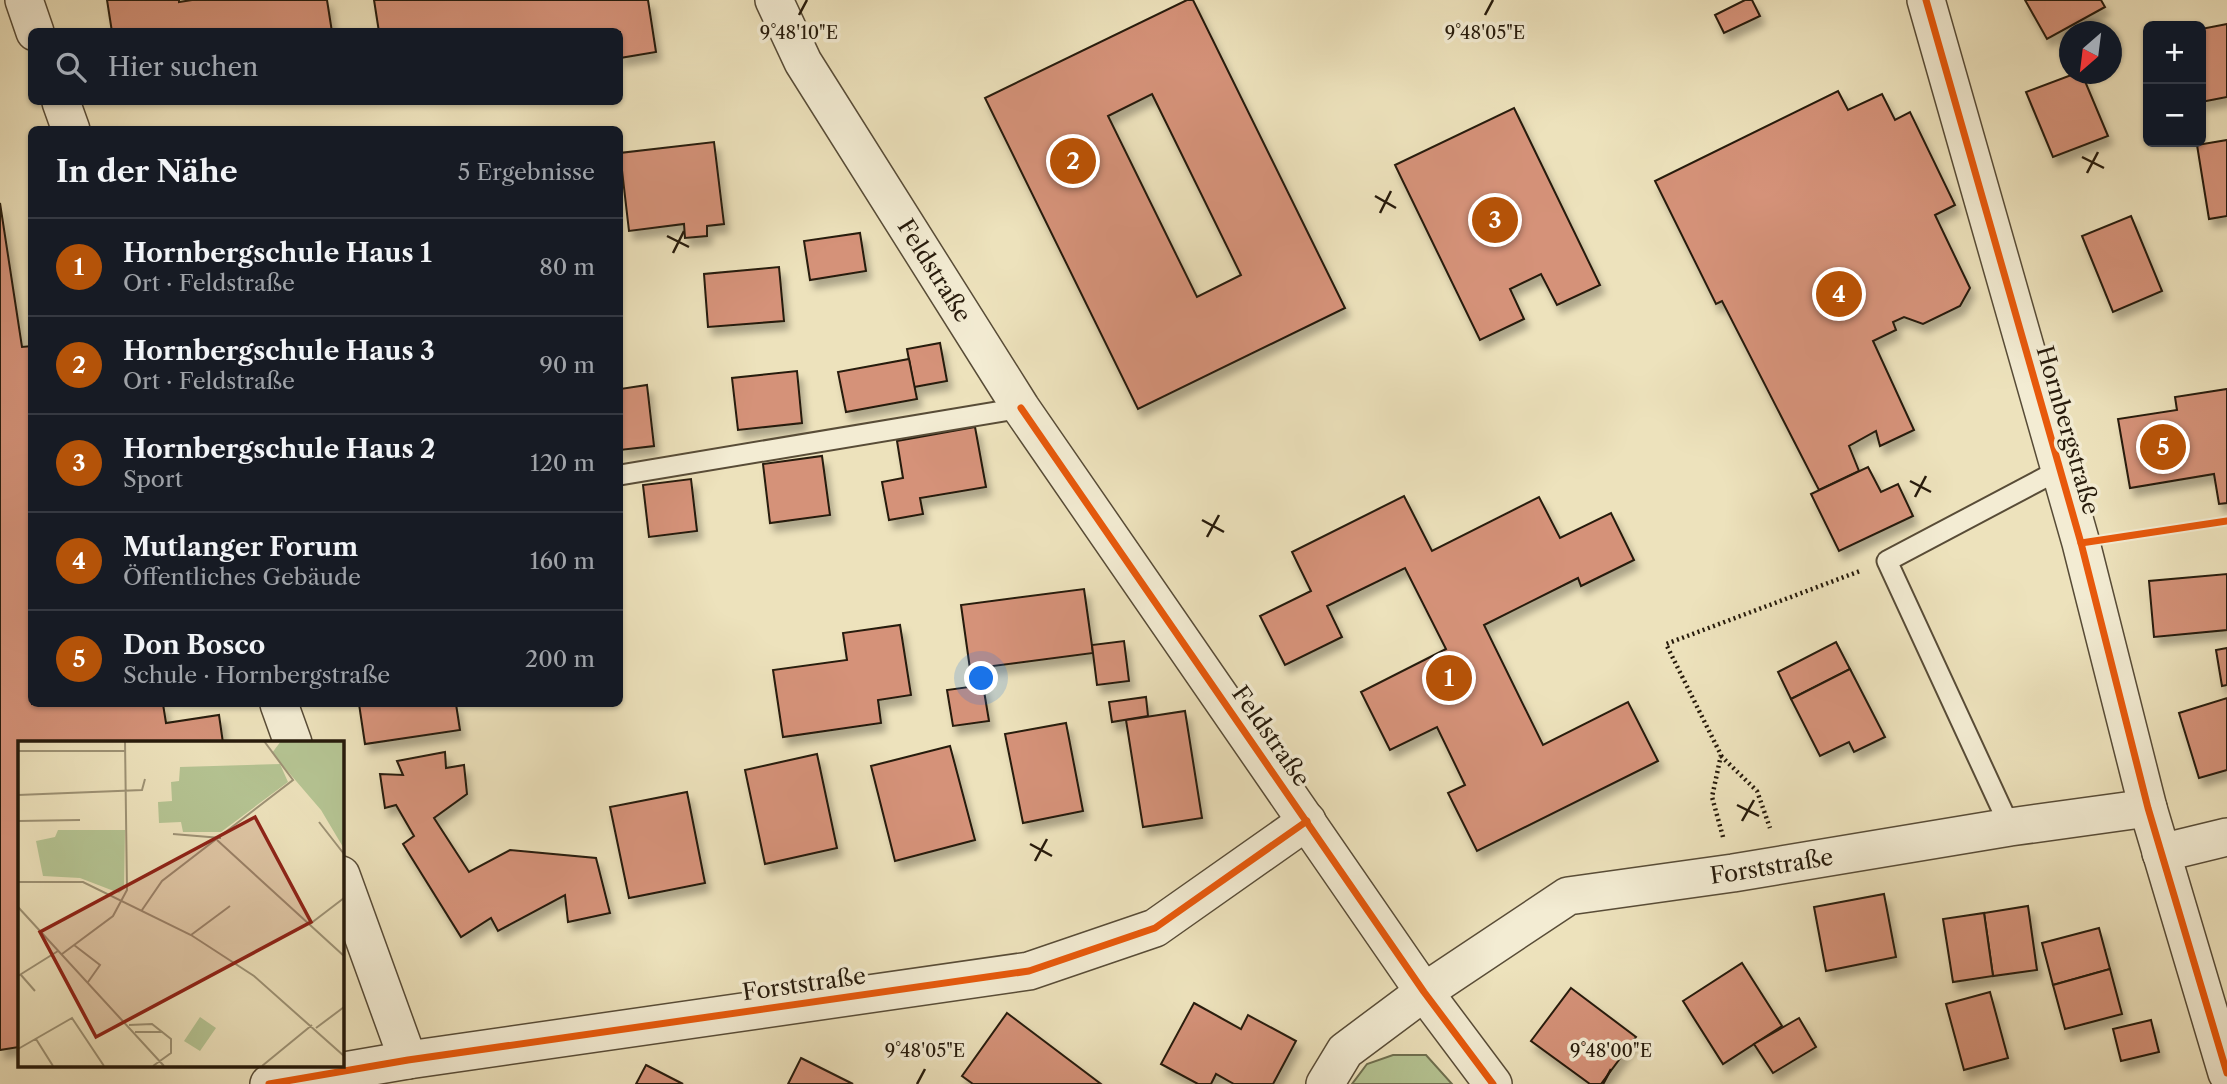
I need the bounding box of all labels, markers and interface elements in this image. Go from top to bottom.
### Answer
north arrow [2059,21,2122,84]
map controls [2143,21,2206,147]
button: + [2143,21,2206,84]
text: 9°48'10"E [760,22,838,44]
text: 9°48'05"E [1445,22,1525,44]
search box [28,28,623,105]
icon: search [52,48,90,86]
text: Hier suchen [108,51,258,83]
button: − [2143,84,2206,147]
pin: 2 [1050,135,1096,187]
text: In der Nähe [56,153,238,190]
text: 5 Ergebnisse [458,158,595,186]
pin: 3 [1472,194,1518,246]
street label: Feldstraße [892,214,977,327]
text: Hornbergschule Haus 1 [123,237,432,269]
text: 1 [74,253,84,281]
text: 80 m [539,253,595,281]
pin: 4 [1816,268,1862,320]
text: Ort · Feldstraße [123,269,295,297]
text: Hornbergschule Haus 3 [123,335,435,367]
street label: Hornbergstraße [2031,342,2105,518]
text: 2 [72,351,86,379]
text: 90 m [539,351,595,379]
text: Ort · Feldstraße [123,367,295,395]
pin: 5 [2140,421,2186,473]
text: Hornbergschule Haus 2 [123,433,435,465]
text: 3 [73,449,86,477]
text: 120 m [530,449,595,477]
text: Sport [123,465,183,493]
text: Mutlanger Forum [123,531,358,563]
text: 4 [72,547,86,575]
text: 160 m [530,547,595,575]
text: Öffentliches Gebäude [123,563,361,591]
text: Don Bosco [123,629,265,661]
text: 5 [73,645,85,673]
text: 200 m [525,645,595,673]
pin: 1 [1426,652,1472,704]
text: Schule · Hornbergstraße [123,661,390,689]
your location [964,661,998,695]
street label: Feldstraße [1226,680,1316,792]
inset map [18,741,343,1066]
street label: Forststraße [1708,843,1835,890]
street label: Forststraße [740,961,868,1007]
text: 9°48'05"E [885,1040,965,1062]
text: 9°48'00"E [1570,1040,1652,1062]

